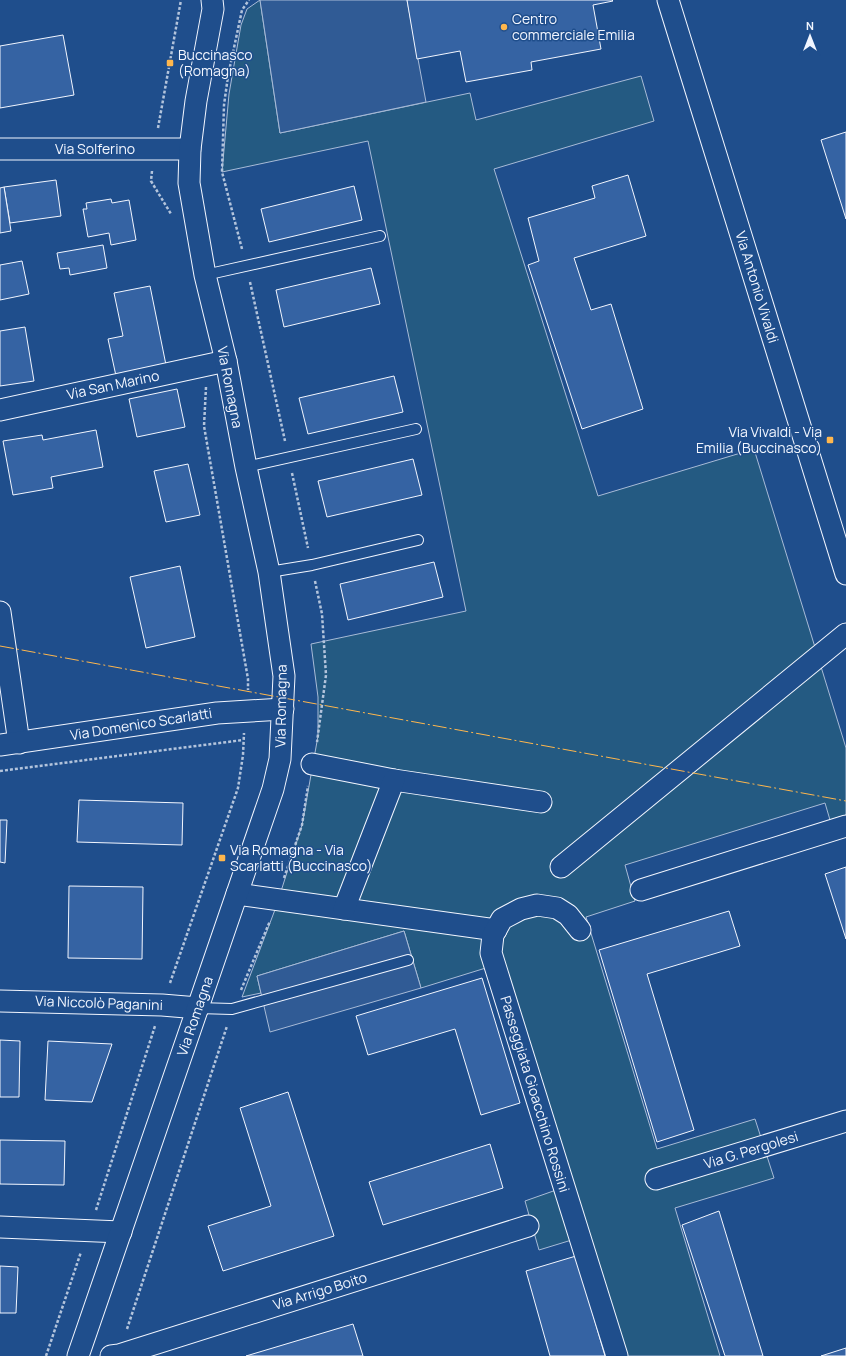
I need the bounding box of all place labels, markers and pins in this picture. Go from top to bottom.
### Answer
place label: Centro commerciale Emilia [512,9,635,44]
marker: Centro commerciale Emilia [499,22,509,32]
place label: Buccinasco (Romagna) [178,45,253,80]
marker: Buccinasco (Romagna) [165,58,175,68]
place label: Via Vivaldi - Via Emilia (Buccinasco) [696,422,822,457]
marker: Via Vivaldi - Via Emilia (Buccinasco) [825,435,835,445]
place label: Via Romagna - Via Scarlatti (Buccinasco) [230,840,373,875]
marker: Via Romagna - Via Scarlatti (Buccinasco) [217,853,227,863]

